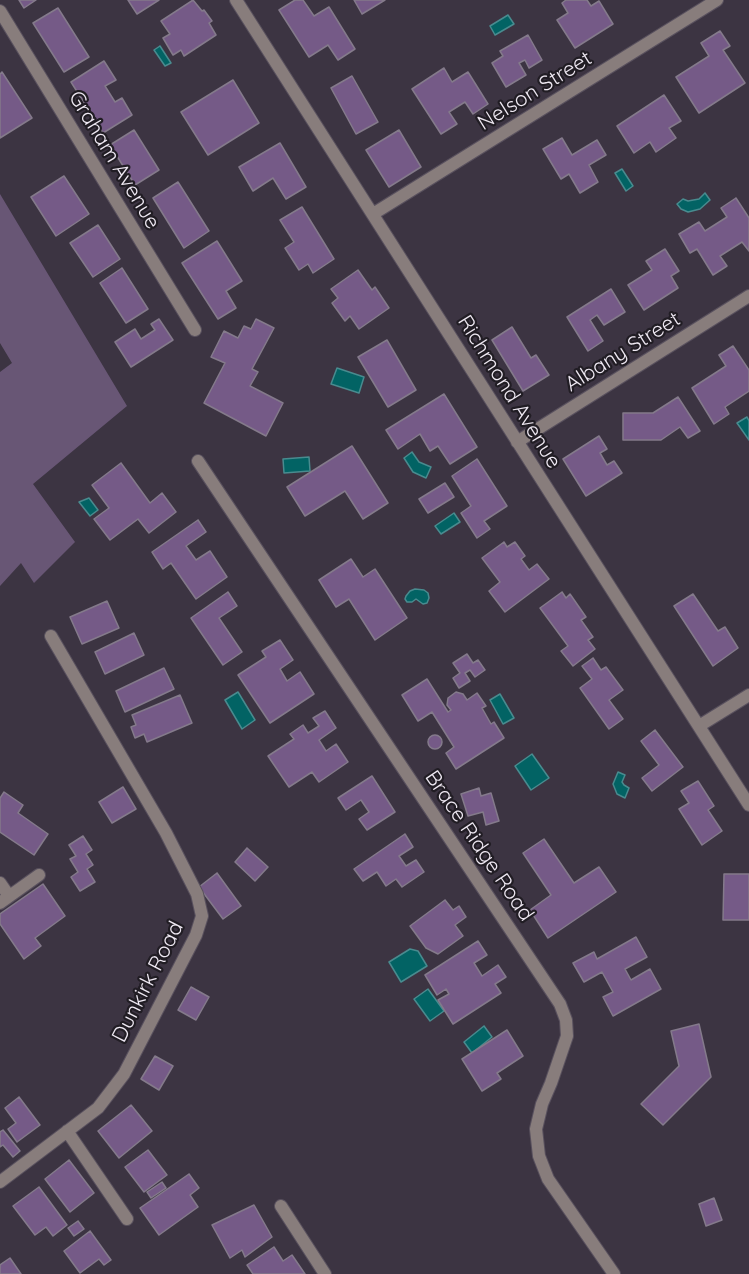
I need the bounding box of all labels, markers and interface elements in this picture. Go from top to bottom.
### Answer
street label: Nelson Street [473,46,597,136]
street label: Graham Avenue [63,86,165,234]
street label: Albany Street [561,307,685,397]
street label: Richmond Avenue [452,311,566,473]
street label: Brace Ridge Road [419,766,539,926]
street label: Dunkirk Road [107,917,189,1047]

